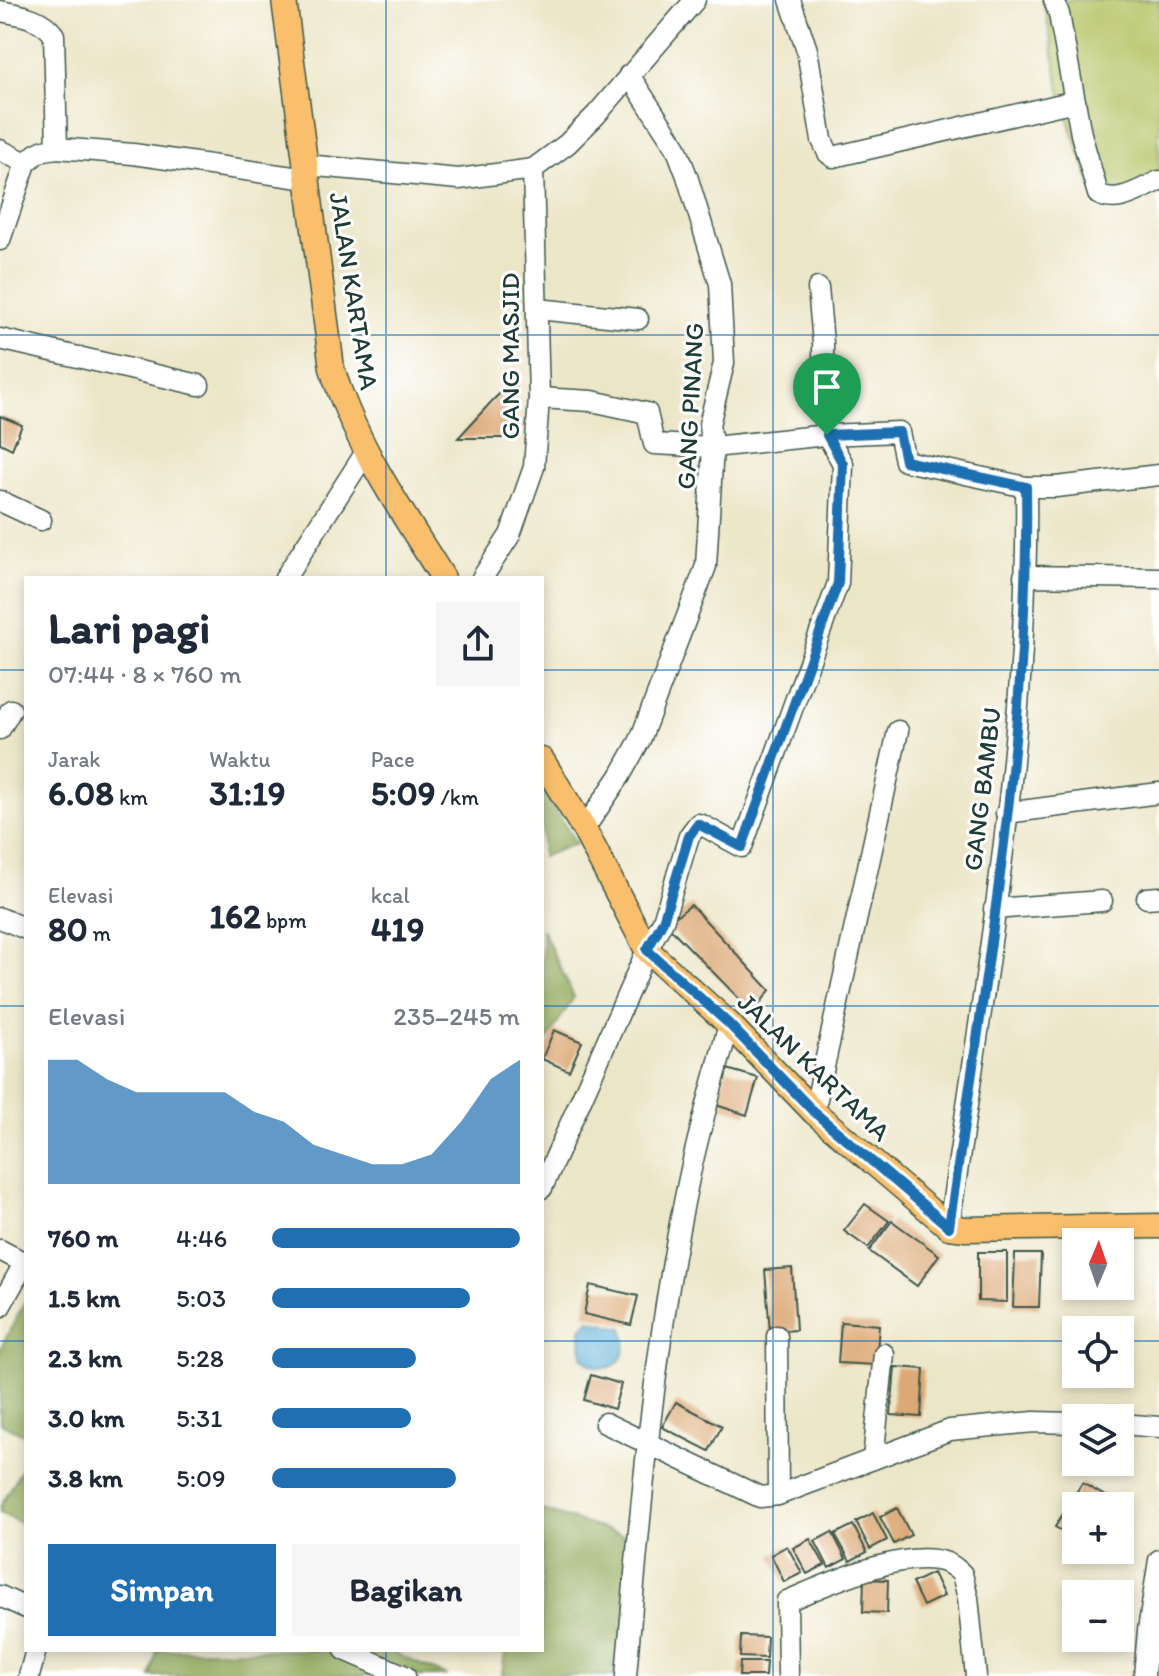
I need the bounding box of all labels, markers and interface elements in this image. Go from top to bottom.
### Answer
street label: JALAN KARTAMA [323,190,385,393]
street label: GANG MASJID [494,272,526,440]
street label: GANG PINANG [670,322,710,490]
pin [793,353,861,435]
icon: arrive [805,365,849,409]
text: Lari pagi [48,601,210,654]
button: share [436,602,520,686]
text: 07:44 · 8 × 760 m [48,658,242,690]
street label: GANG BAMBU [956,705,1008,873]
text: Jarak [48,746,101,773]
text: Waktu [209,746,270,773]
text: Pace [371,746,415,773]
text: 6.08 [48,773,114,814]
text: 31:19 [209,773,286,814]
text: 5:09 [371,773,436,814]
text: km [114,784,148,811]
text: /km [436,784,479,811]
text: Elevasi [48,882,113,909]
text: kcal [371,882,410,909]
text: 162 [209,896,261,937]
text: bpm [261,907,307,934]
text: 80 [48,909,88,950]
text: 419 [371,909,425,950]
text: m [88,920,111,947]
street label: JALAN KARTAMA [731,986,897,1148]
text: Elevasi [48,1000,125,1032]
text: 235–245 m [393,1000,520,1032]
text: 760 m [48,1222,118,1254]
text: 4:46 [176,1222,227,1254]
north arrow [1062,1228,1134,1300]
map controls [1062,1228,1134,1652]
text: 1.5 km [48,1282,120,1314]
text: 5:03 [176,1282,226,1314]
button: locate [1062,1316,1134,1388]
text: 2.3 km [48,1342,122,1374]
text: 5:28 [176,1342,224,1374]
text: 3.0 km [48,1402,125,1434]
text: 5:31 [176,1402,222,1434]
button: layers [1062,1404,1134,1476]
text: 3.8 km [48,1462,123,1494]
text: 5:09 [176,1462,226,1494]
button: + [1062,1492,1134,1564]
button: Simpan [48,1544,276,1636]
button: Bagikan [292,1544,520,1636]
button: − [1062,1580,1134,1652]

